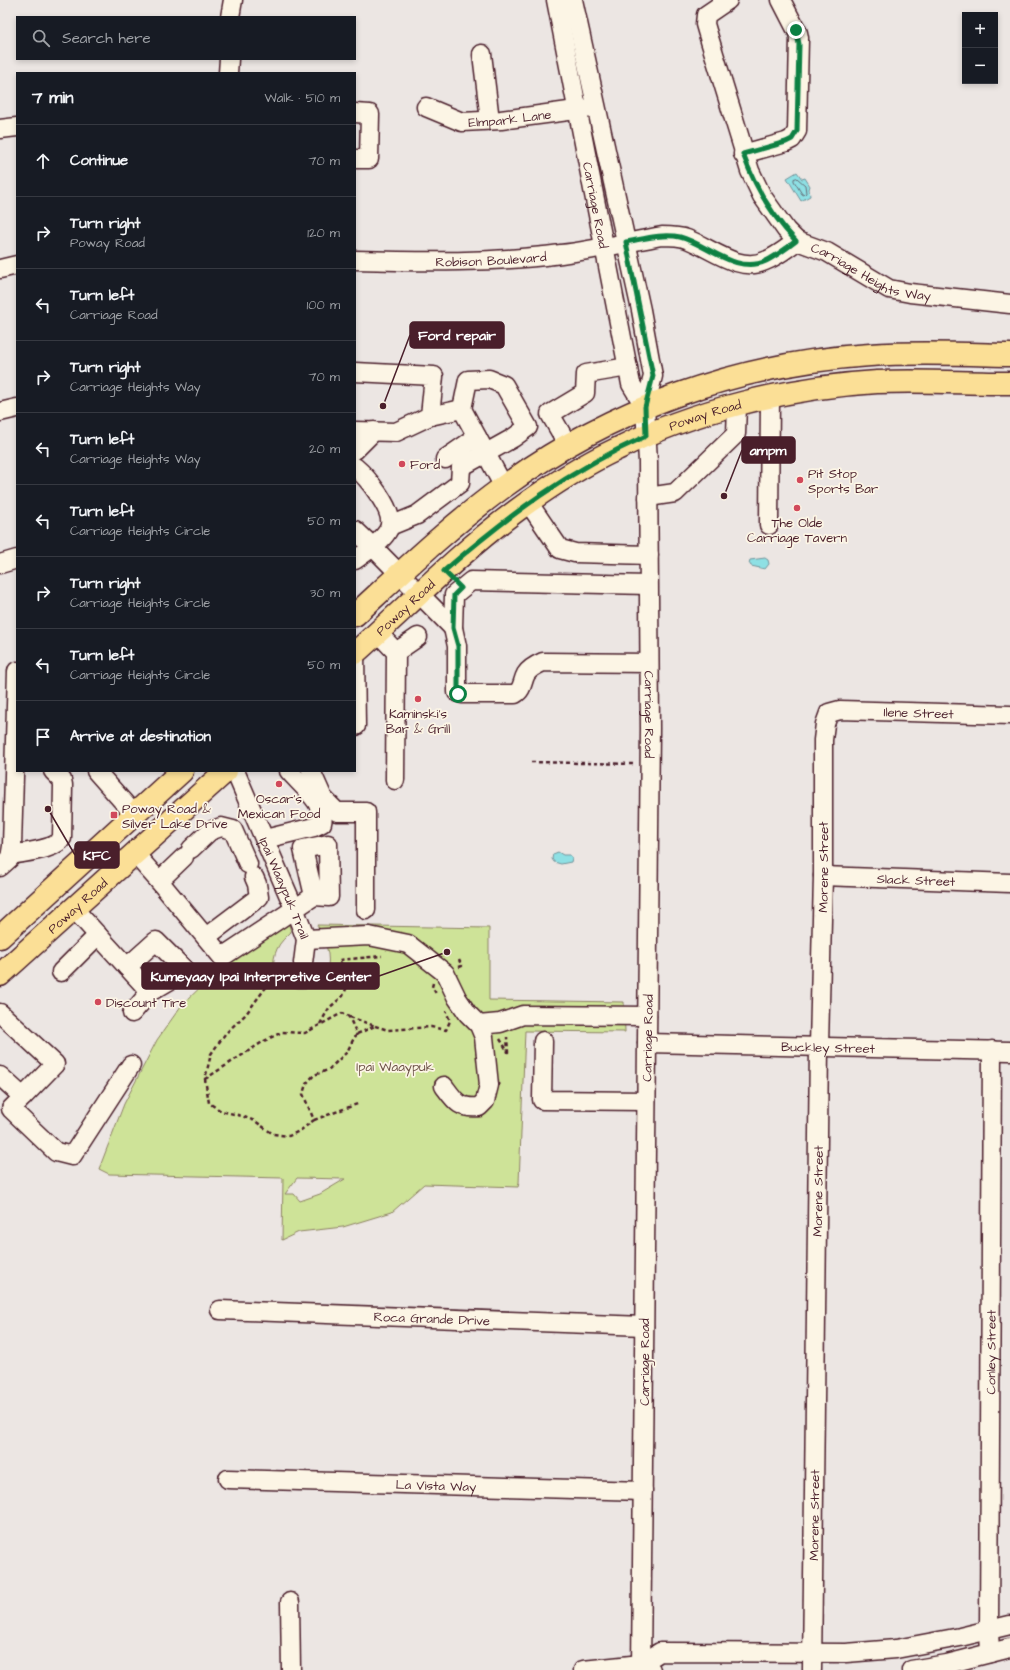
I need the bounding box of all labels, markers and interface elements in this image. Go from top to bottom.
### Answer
map controls [962,12,998,84]
button: + [962,12,998,48]
search box [16,16,356,60]
route end [787,21,805,39]
icon: search [30,27,52,49]
text: Search here [62,28,151,49]
button: − [962,48,998,84]
text: 7 min [32,86,74,110]
text: Walk · 510 m [265,89,340,107]
street label: Elmpark Lane [468,105,552,132]
icon: ahead [32,150,54,172]
text: Continue [70,150,128,171]
text: 70 m [308,152,340,170]
street label: Carriage Road [578,161,612,250]
text: Turn right [70,213,141,234]
icon: right [32,222,54,244]
text: 120 m [307,224,340,242]
text: Poway Road [70,234,145,252]
street label: Carriage Heights Way [808,239,932,306]
street label: Robison Boulevard [435,248,548,271]
text: Turn left [70,285,134,306]
icon: left [32,294,54,316]
text: 100 m [307,296,340,314]
text: Carriage Road [70,306,158,324]
callout: Ford repair [410,322,504,348]
text: Ford repair [418,326,496,346]
text: Turn right [70,357,141,378]
icon: right [32,366,54,388]
text: 70 m [308,368,340,386]
text: Carriage Heights Way [70,378,201,396]
street label: Poway Road [666,396,744,435]
text: Turn left [70,429,134,450]
callout: ampm [742,437,795,463]
icon: left [32,438,54,460]
text: 20 m [309,440,340,458]
text: ampm [749,441,787,461]
text: Carriage Heights Way [70,450,201,468]
place label: Ford [410,456,440,474]
marker: Ford [397,459,407,469]
place label: Pit Stop Sports Bar [808,465,878,498]
marker: Pit Stop Sports Bar [795,475,805,485]
text: Turn left [70,501,134,522]
marker: The Olde Carriage Tavern [792,503,802,513]
icon: left [32,510,54,532]
text: 50 m [307,512,340,530]
place label: The Olde Carriage Tavern [747,514,847,548]
text: Carriage Heights Circle [70,522,210,540]
text: Turn right [70,573,141,594]
street label: Poway Road [372,575,440,640]
icon: right [32,582,54,604]
text: 30 m [310,584,340,602]
text: Carriage Heights Circle [70,594,210,612]
text: Turn left [70,645,134,666]
icon: left [32,654,54,676]
text: 50 m [307,656,340,674]
text: Carriage Heights Circle [70,666,210,684]
street label: Carriage Road [639,671,658,759]
route start [449,685,467,703]
marker: Kaminski's Bar & Grill [413,694,423,704]
street label: Ilene Street [883,703,955,723]
place label: Kaminski's Bar & Grill [386,705,450,738]
icon: arrive [32,726,54,748]
text: Arrive at destination [70,726,211,747]
marker: Oscar's Mexican Food [274,779,284,789]
place label: Oscar's Mexican Food [238,790,321,823]
place label: Poway Road & Silver Lake Drive [122,800,228,833]
marker: Poway Road & Silver Lake Drive [109,810,119,820]
street label: Morene Street [814,821,833,913]
street label: Ipai Waaypuk Trail [255,835,313,942]
callout: KFC [75,842,119,868]
text: KFC [83,846,111,866]
street label: Slack Street [876,870,956,891]
street label: Poway Road [44,874,112,938]
callout: Kumeyaay Ipai Interpretive Center [142,963,379,989]
text: Kumeyaay Ipai Interpretive Center [151,967,372,987]
place label: Discount Tire [106,994,186,1012]
street label: Carriage Road [638,994,659,1082]
marker: Discount Tire [93,997,103,1007]
street label: Buckley Street [781,1038,876,1058]
park label: Ipai Waaypuk [356,1058,434,1077]
street label: Morene Street [809,1145,828,1237]
street label: Roca Grande Drive [373,1308,490,1330]
street label: Conley Street [982,1309,1001,1394]
street label: Carriage Road [636,1318,655,1406]
street label: Morene Street [805,1469,824,1561]
street label: La Vista Way [395,1476,476,1497]

